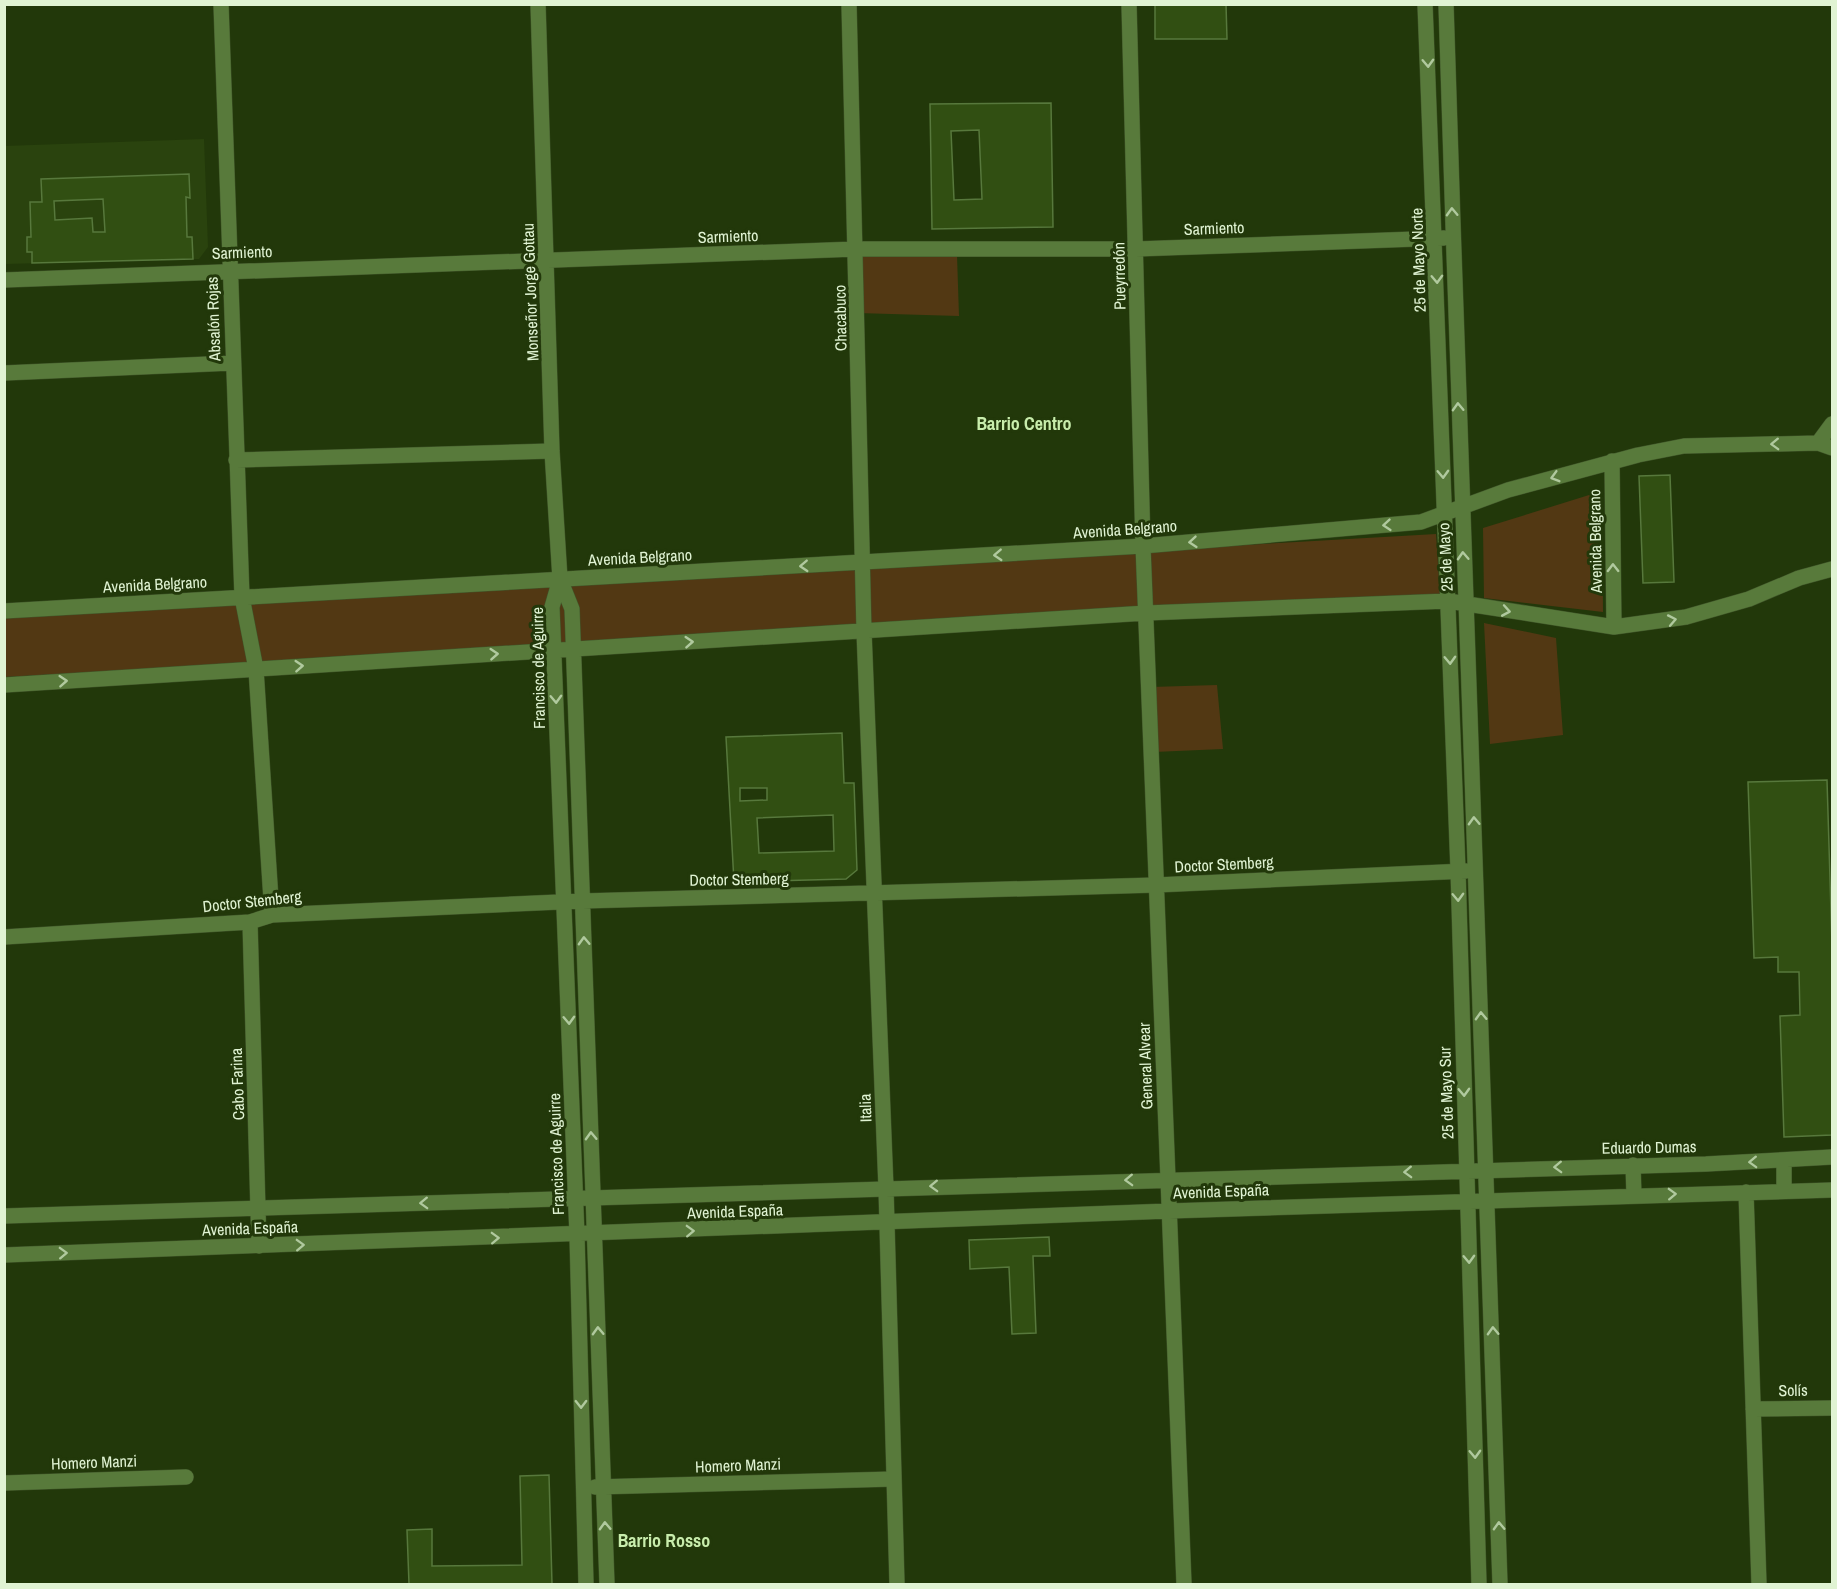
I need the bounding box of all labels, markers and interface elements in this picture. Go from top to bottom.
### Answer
one-way arrow [1421,58,1434,67]
street label: 25 de Mayo Norte [1405,207,1431,313]
one-way arrow [1446,207,1459,216]
street label: Sarmiento [1183,216,1245,240]
street label: Monseñor Jorge Gottau [517,223,543,361]
street label: Sarmiento [697,224,759,248]
street label: Sarmiento [211,240,273,264]
street label: Pueyrredón [1107,242,1131,310]
one-way arrow [1430,274,1443,283]
street label: Absalón Rojas [201,276,226,363]
street label: Chacabuco [828,285,852,351]
one-way arrow [1452,402,1464,411]
district label: Barrio Centro [976,411,1072,436]
one-way arrow [1770,438,1779,450]
one-way arrow [1437,469,1449,478]
one-way arrow [1551,469,1561,482]
street label: Avenida Belgrano [1583,489,1607,594]
street label: Avenida Belgrano [1071,514,1178,544]
one-way arrow [1383,518,1392,531]
street label: 25 de Mayo [1432,522,1458,592]
one-way arrow [1188,535,1197,548]
street label: Avenida Belgrano [586,543,693,571]
one-way arrow [994,548,1003,561]
one-way arrow [1457,551,1470,560]
one-way arrow [799,559,808,572]
one-way arrow [1607,564,1619,573]
street label: Avenida Belgrano [101,570,208,598]
one-way arrow [1501,604,1511,617]
street label: Francisco de Aguirre [526,607,550,729]
one-way arrow [1667,614,1677,627]
one-way arrow [684,635,693,648]
one-way arrow [489,648,499,661]
one-way arrow [1444,655,1457,664]
one-way arrow [295,660,304,673]
one-way arrow [58,675,67,688]
one-way arrow [549,695,562,704]
one-way arrow [1467,817,1480,826]
street label: Doctor Stemberg [1174,850,1275,878]
street label: Doctor Stemberg [689,867,789,891]
street label: Doctor Stemberg [202,885,303,917]
one-way arrow [1452,892,1465,901]
one-way arrow [577,937,590,946]
one-way arrow [1474,1012,1487,1021]
one-way arrow [562,1016,575,1025]
street label: General Alvear [1132,1022,1158,1110]
street label: 25 de Mayo Sur [1433,1046,1459,1140]
street label: Cabo Farina [225,1047,249,1121]
one-way arrow [1458,1087,1470,1096]
street label: Francisco de Aguirre [543,1093,569,1215]
street label: Italia [853,1093,876,1123]
one-way arrow [584,1132,597,1141]
street label: Eduardo Dumas [1601,1135,1697,1159]
one-way arrow [1749,1155,1758,1168]
one-way arrow [1554,1161,1563,1174]
one-way arrow [1403,1165,1412,1178]
one-way arrow [1124,1174,1133,1187]
street label: Avenida España [1172,1178,1270,1204]
one-way arrow [929,1180,938,1193]
one-way arrow [1668,1188,1677,1201]
one-way arrow [420,1197,429,1209]
street label: Avenida España [686,1198,784,1224]
street label: Avenida España [201,1215,299,1241]
one-way arrow [685,1224,694,1237]
one-way arrow [490,1232,499,1244]
one-way arrow [295,1238,304,1251]
one-way arrow [58,1246,67,1259]
one-way arrow [1463,1255,1475,1264]
one-way arrow [591,1327,604,1336]
one-way arrow [1486,1327,1499,1336]
street label: Solís [1778,1379,1808,1401]
one-way arrow [575,1399,587,1408]
street label: Homero Manzi [51,1450,137,1474]
one-way arrow [1469,1450,1481,1459]
street label: Homero Manzi [695,1453,781,1477]
one-way arrow [598,1522,611,1531]
one-way arrow [1492,1522,1505,1531]
district label: Barrio Rosso [618,1528,710,1553]

